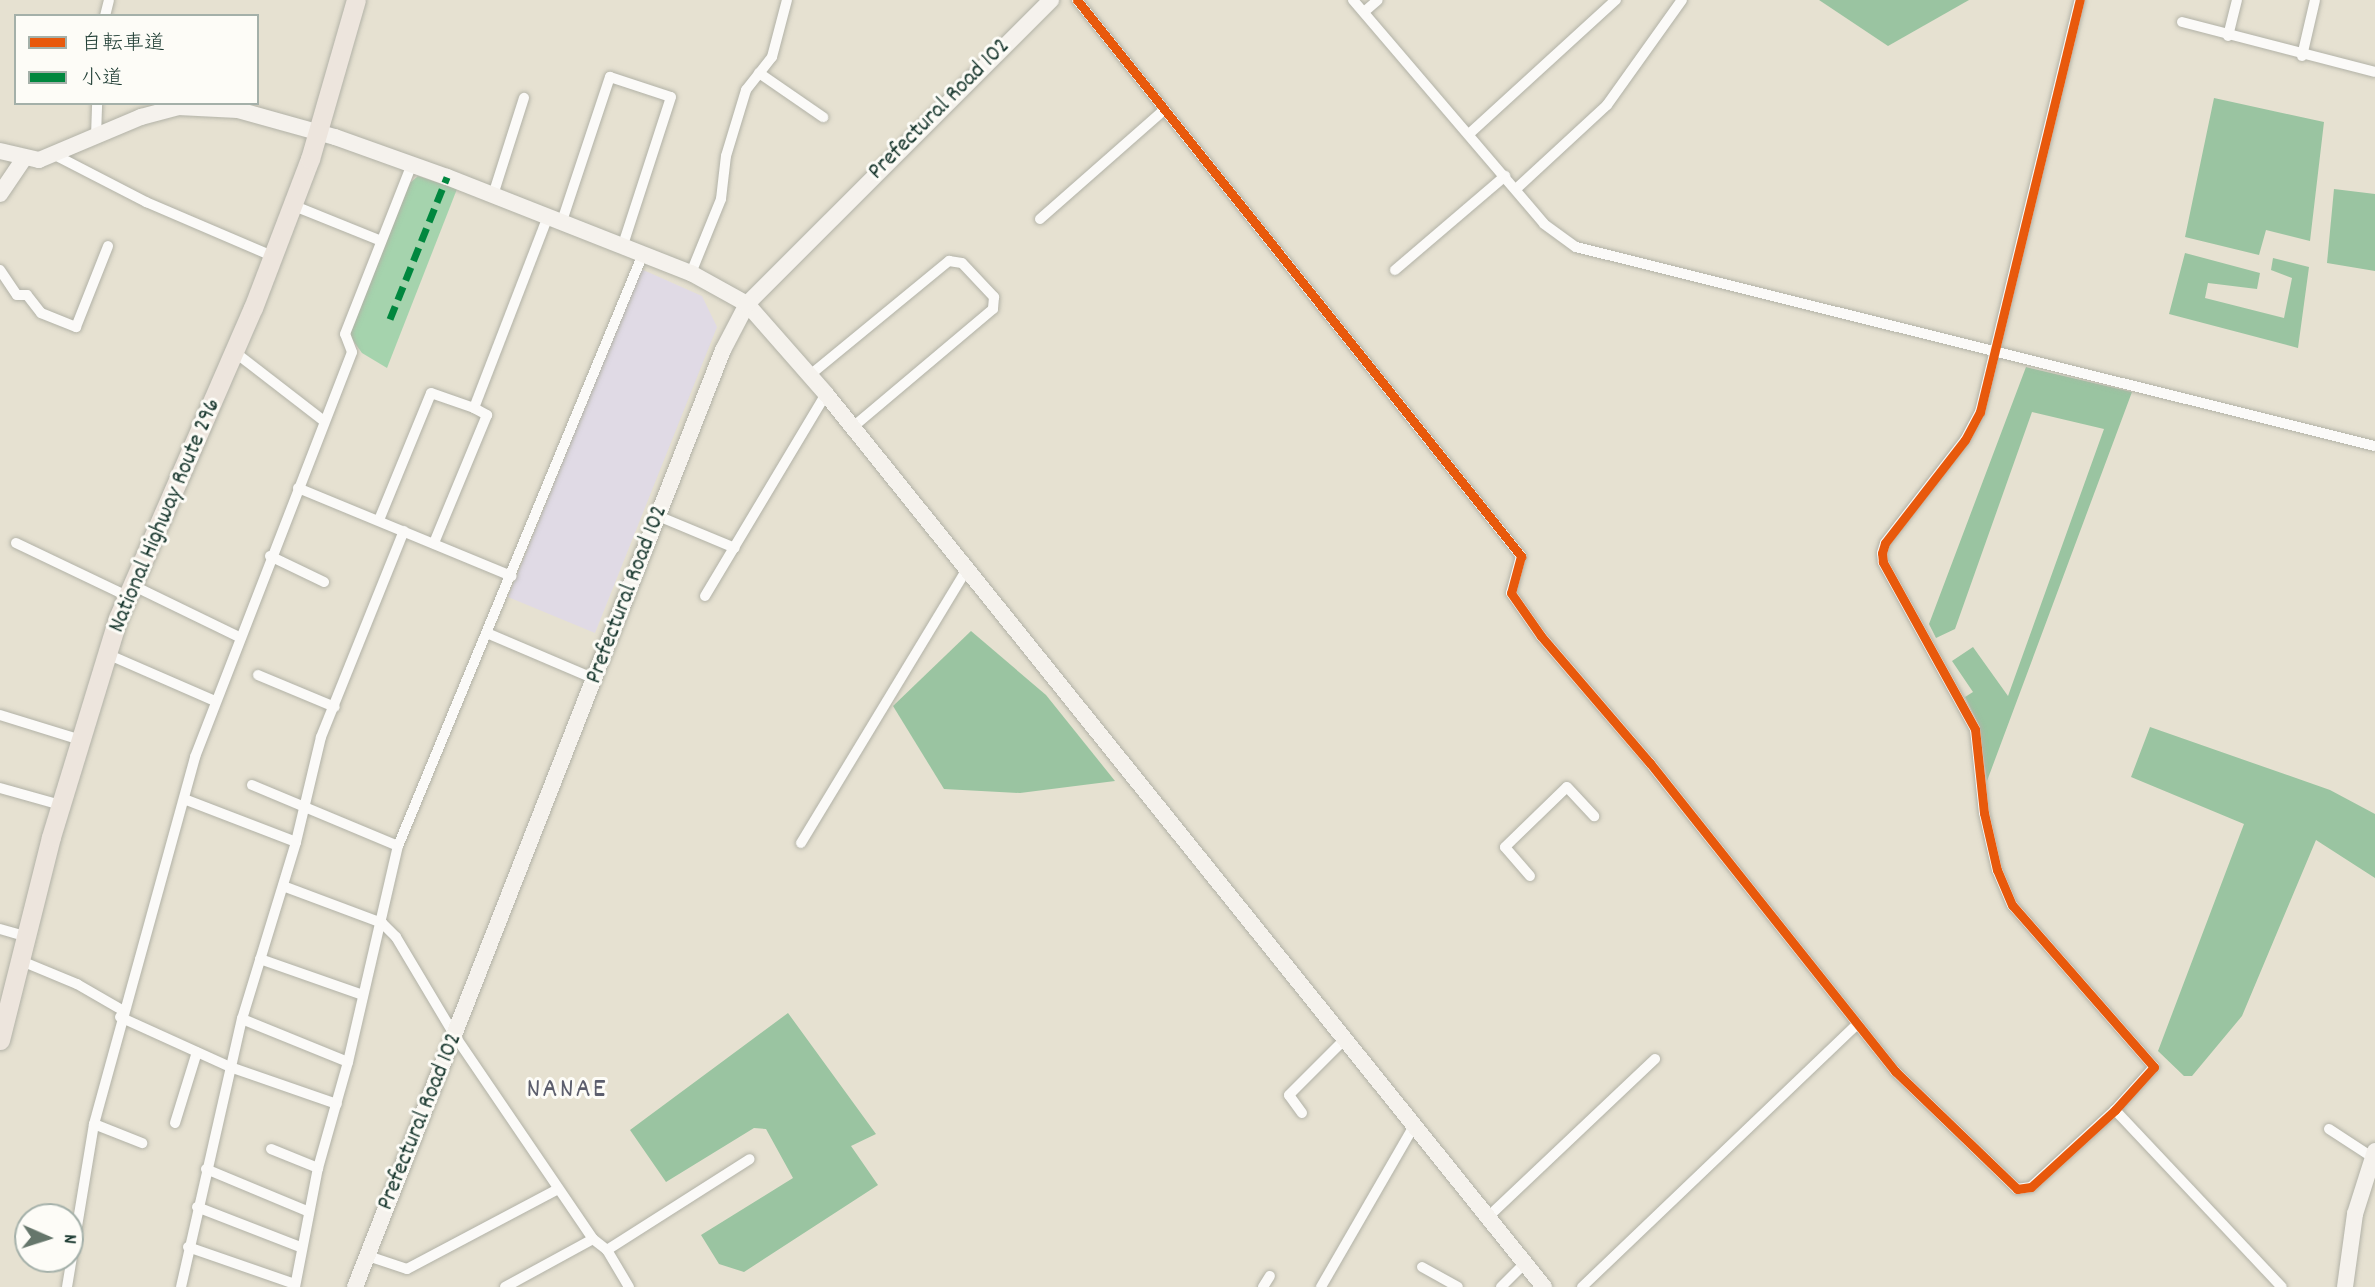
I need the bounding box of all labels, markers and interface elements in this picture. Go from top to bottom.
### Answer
legend [14,14,259,105]
text: 自転車道 [81,30,165,60]
street label: Prefectural Road 102 [863,33,1017,187]
text: 小道 [81,65,123,95]
street label: National Highway Route 296 [104,395,228,637]
street label: Prefectural Road 102 [581,502,675,688]
street label: Prefectural Road 102 [372,1029,470,1215]
district label: NANAE [527,1074,607,1108]
north arrow [14,1203,84,1273]
text: N [55,1234,82,1244]

